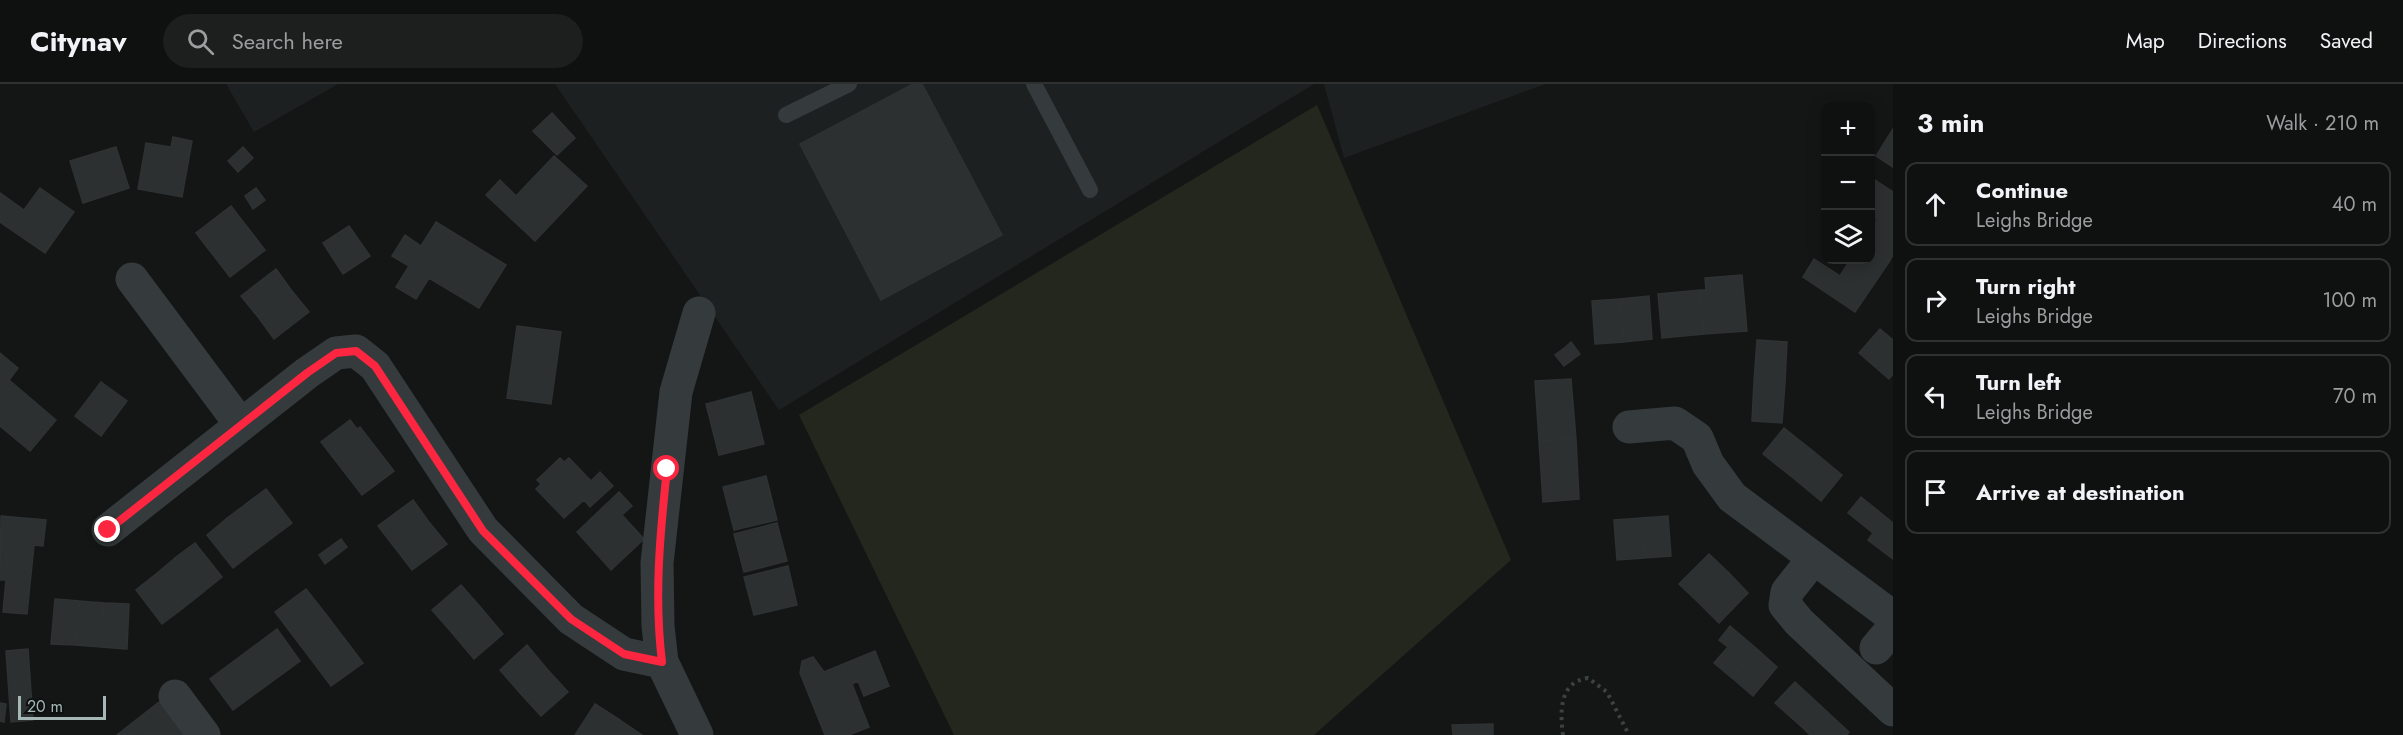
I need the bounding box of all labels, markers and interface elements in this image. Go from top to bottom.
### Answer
search box [163,14,583,68]
text: Citynav [30,21,127,62]
icon: search [184,25,217,58]
text: Search here [232,25,343,57]
text: Map [2126,26,2165,56]
text: Directions [2198,26,2287,56]
text: Saved [2320,26,2373,56]
map controls [1821,102,1875,264]
button: + [1821,102,1875,156]
text: 3 min [1917,104,1984,142]
text: Walk · 210 m [2266,109,2379,138]
button: − [1821,156,1875,210]
text: Continue [1976,174,2068,206]
icon: ahead [1919,188,1952,221]
text: 40 m [2332,190,2377,219]
text: Leighs Bridge [1976,206,2093,235]
button: layers [1821,210,1875,264]
text: Turn right [1976,270,2076,302]
icon: right [1919,284,1952,317]
text: 100 m [2322,286,2377,315]
text: Leighs Bridge [1976,302,2093,331]
text: Turn left [1976,366,2061,398]
icon: left [1919,380,1952,413]
text: 70 m [2333,382,2377,411]
text: Leighs Bridge [1976,398,2093,427]
route start [653,455,679,481]
icon: arrive [1919,476,1952,509]
text: Arrive at destination [1976,476,2185,508]
route end [94,516,120,542]
scale bar [18,693,106,720]
text: 20 m [27,695,63,718]

